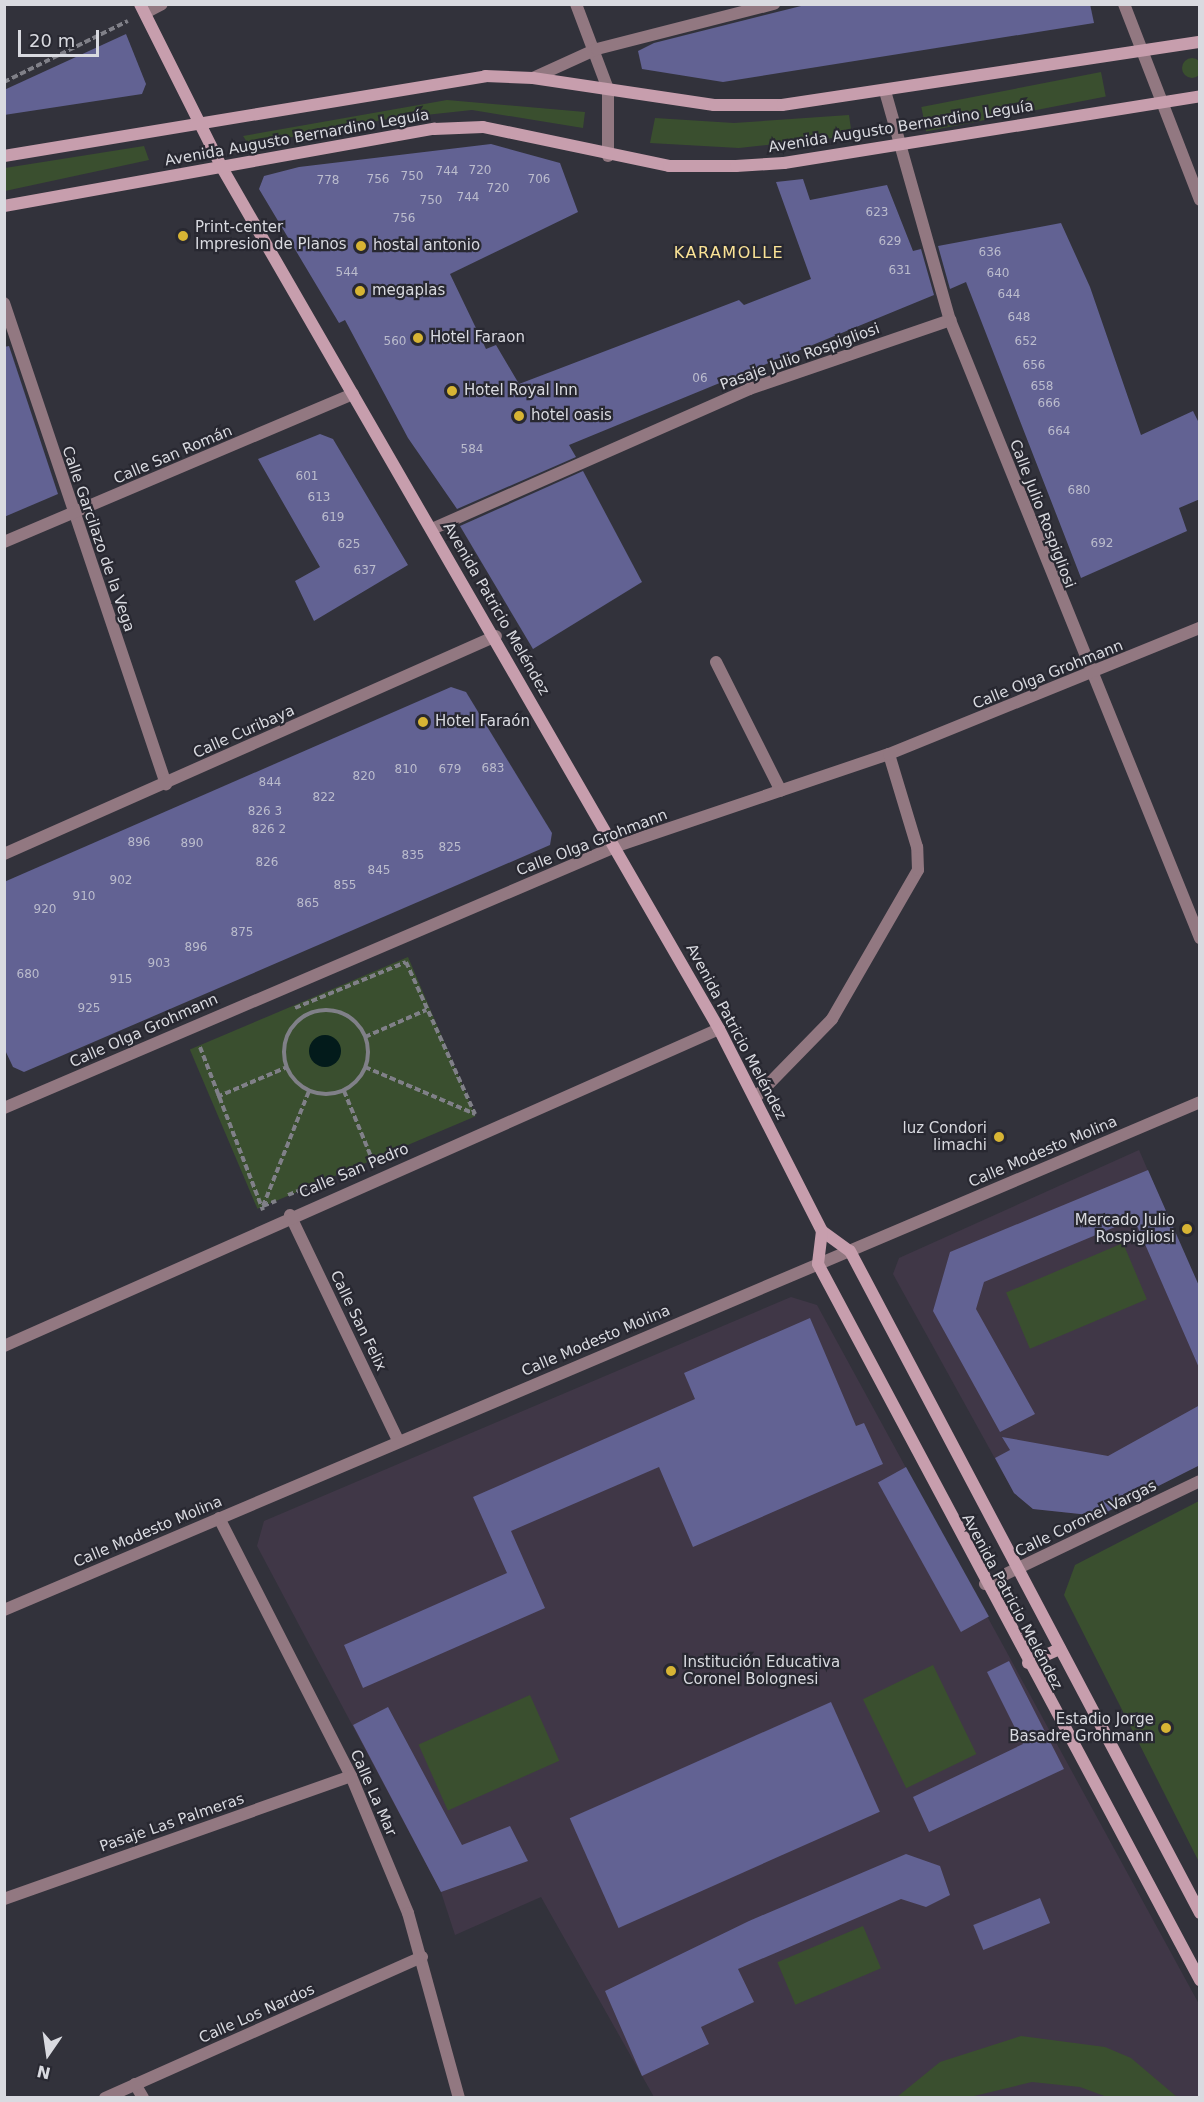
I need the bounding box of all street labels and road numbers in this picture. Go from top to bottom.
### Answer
street label: Avenida Augusto Bernardino Leguía [767,97,1035,157]
street label: Avenida Augusto Bernardino Leguía [163,106,431,170]
street label: Pasaje Julio Rospigliosi [718,320,882,394]
street label: Calle San Román [111,422,235,488]
street label: Calle Julio Rospigliosi [1005,437,1079,591]
street label: Calle Garcilazo de la Vega [58,444,138,634]
street label: Avenida Patricio Meléndez [439,519,553,699]
street label: Calle Olga Grohmann [970,637,1126,713]
street label: Calle Curibaya [191,702,297,762]
street label: Calle Olga Grohmann [514,806,670,880]
street label: Avenida Patricio Meléndez [682,941,790,1123]
street label: Calle Olga Grohmann [67,990,221,1072]
street label: Calle Modesto Molina [966,1113,1120,1191]
street label: Calle San Pedro [297,1140,411,1202]
street label: Calle San Felix [326,1268,390,1374]
street label: Calle Modesto Molina [519,1302,673,1380]
street label: Calle Coronel Vargas [1012,1477,1160,1561]
street label: Calle Modesto Molina [71,1493,225,1571]
street label: Avenida Patricio Meléndez [958,1511,1066,1693]
street label: Calle La Mar [346,1747,400,1839]
street label: Pasaje Las Palmeras [97,1790,247,1856]
street label: Calle Los Nardos [196,1980,318,2048]

